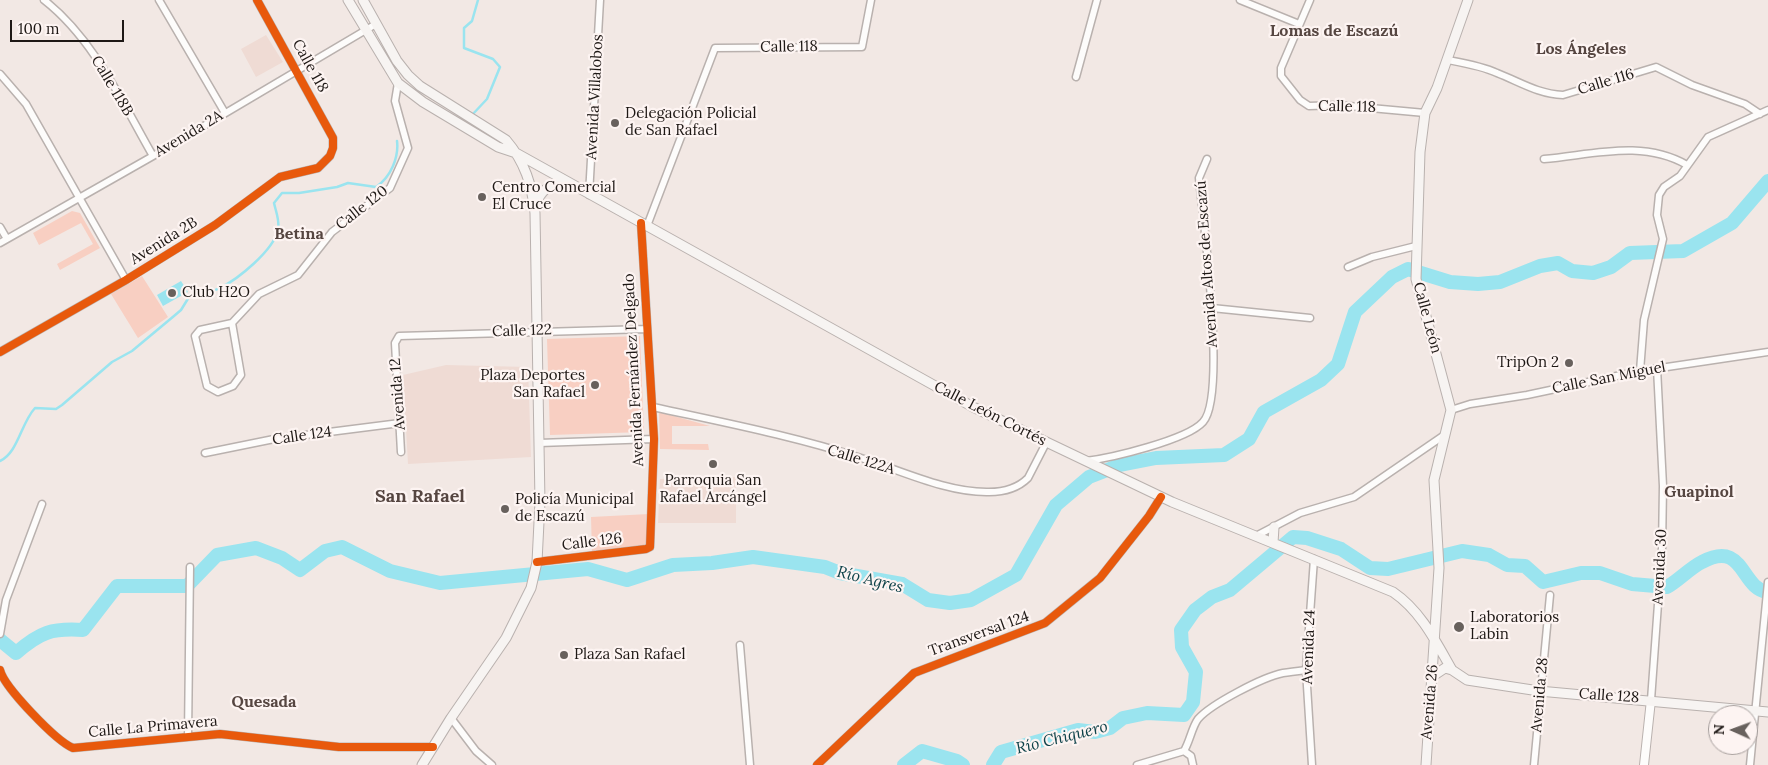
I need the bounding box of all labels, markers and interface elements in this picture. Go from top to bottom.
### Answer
scale bar [12,10,126,42]
text: 100 m [18,19,59,38]
district label: Lomas de Escazú [1270,21,1398,41]
street label: Avenida Villalobos [583,34,607,160]
street label: Calle 118 [288,36,332,96]
street label: Calle 118 [760,37,818,57]
district label: Los Ángeles [1536,39,1626,59]
street label: Calle 118B [87,53,137,119]
street label: Calle 116 [1576,65,1636,99]
street label: Calle 118 [1318,97,1376,117]
place label: Delegación Policial de San Rafael [625,105,757,140]
street label: Avenida 2A [152,107,226,161]
marker: Delegación Policial de San Rafael [609,117,621,129]
place label: Centro Comercial El Cruce [492,179,616,214]
street label: Avenida Altos de Escazú [1192,180,1222,348]
street label: Calle 120 [332,182,392,234]
marker: Centro Comercial El Cruce [476,191,488,203]
street label: Avenida 2B [127,213,201,269]
district label: Betina [274,224,324,244]
street label: Avenida Fernández Delgado [620,273,648,467]
street label: Calle León [1409,280,1445,356]
place label: Club H2O [182,284,250,302]
marker: Club H2O [166,287,178,299]
street label: Calle 122 [492,321,552,341]
place label: TripOn 2 [1497,354,1559,372]
street label: Avenida 12 [387,357,409,431]
marker: TripOn 2 [1563,357,1575,369]
street label: Calle San Miguel [1551,358,1667,398]
place label: Plaza Deportes San Rafael [480,367,585,402]
street label: Calle León Cortés [931,378,1049,450]
marker: Plaza Deportes San Rafael [589,379,601,391]
street label: Calle 124 [271,423,333,449]
street label: Calle 122A [825,441,897,479]
marker: Parroquia San Rafael Arcángel [707,458,719,470]
place label: Parroquia San Rafael Arcángel [659,472,767,507]
district label: Guapinol [1664,482,1734,502]
district label: San Rafael [375,486,465,508]
place label: Policía Municipal de Escazú [515,491,634,526]
marker: Policía Municipal de Escazú [499,503,511,515]
street label: Avenida 30 [1649,528,1671,606]
street label: Calle 126 [561,529,623,555]
water label: Río Agres [835,562,905,598]
street label: Transversal 124 [926,607,1032,661]
street label: Avenida 24 [1299,609,1319,685]
place label: Laboratorios Labin [1470,609,1559,644]
marker: Laboratorios Labin [1452,620,1466,634]
place label: Plaza San Rafael [574,646,686,664]
marker: Plaza San Rafael [558,649,570,661]
street label: Avenida 28 [1528,657,1552,733]
street label: Avenida 26 [1418,664,1442,740]
street label: Calle 128 [1578,685,1640,707]
district label: Quesada [232,692,296,712]
north arrow [1708,705,1758,755]
street label: Calle La Primavera [88,712,218,742]
water label: Río Chiquero [1014,717,1110,759]
text: N [1710,724,1728,735]

